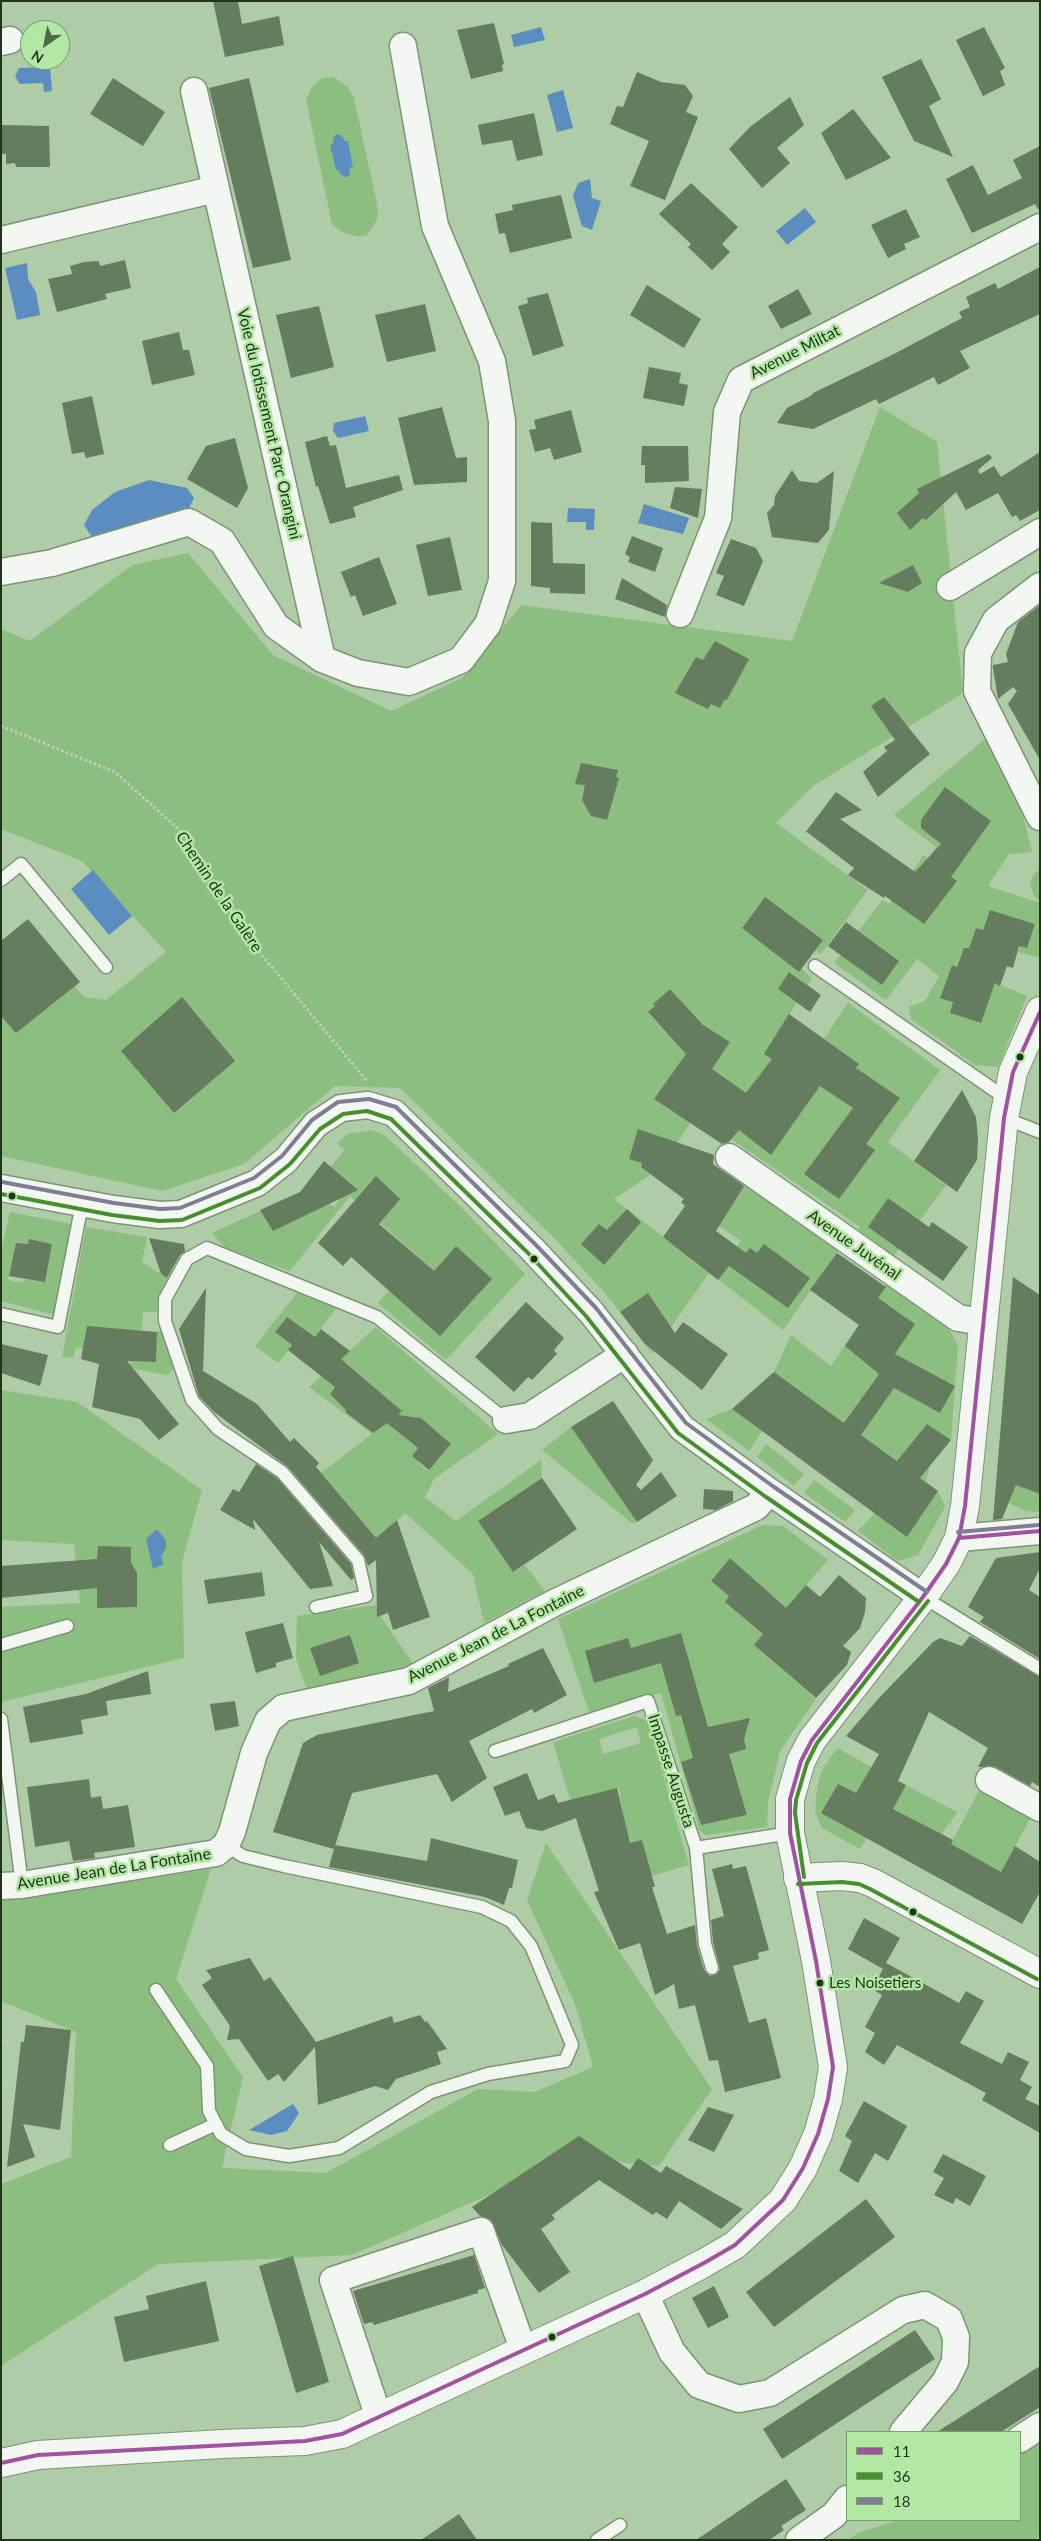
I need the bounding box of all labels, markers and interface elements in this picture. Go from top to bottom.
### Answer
north arrow [20,20,70,70]
text: N [28,47,46,67]
street label: Voie du lotissement Parc Orangini [233,306,305,542]
street label: Avenue Miltat [747,321,843,383]
street label: Chemin de la Galère [172,828,266,956]
unlabelled marker [1015,1052,1025,1062]
unlabelled marker [7,1191,17,1201]
street label: Avenue Juvénal [804,1206,904,1284]
unlabelled marker [529,1254,539,1264]
street label: Avenue Jean de La Fontaine [404,1581,588,1687]
street label: Impasse Augusta [644,1712,698,1830]
street label: Avenue Jean de La Fontaine [16,1844,212,1894]
unlabelled marker [908,1907,918,1917]
place label: Les Noisetiers [829,1974,921,1992]
marker: Les Noisetiers [815,1978,825,1988]
unlabelled marker [547,2332,557,2342]
legend [846,2431,1021,2521]
text: 11 [893,2442,910,2460]
text: 36 [893,2467,910,2485]
text: 18 [893,2492,910,2510]

